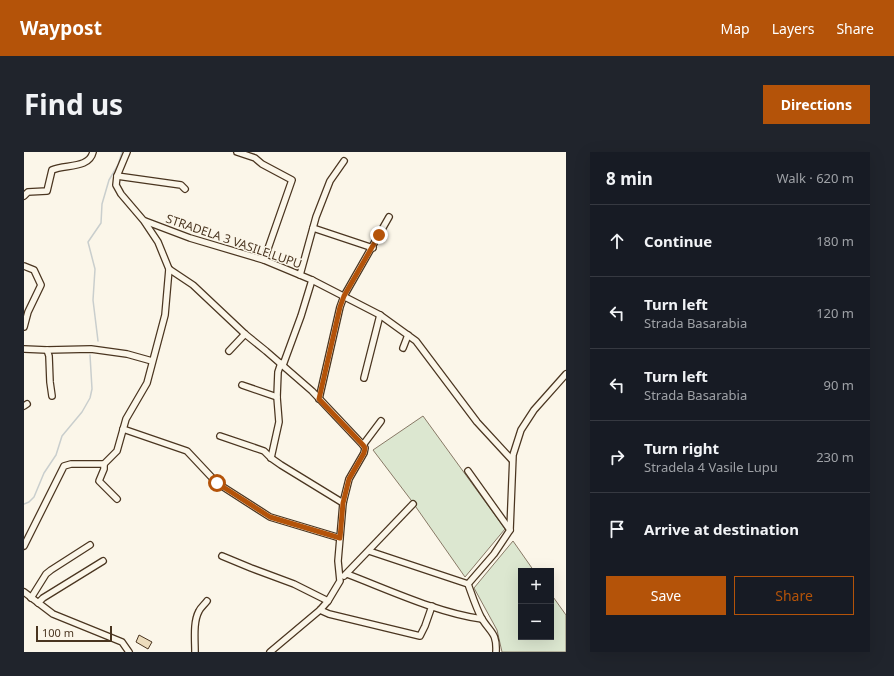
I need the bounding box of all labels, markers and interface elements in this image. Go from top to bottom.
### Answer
text: Waypost [20,15,102,41]
text: Map [721,19,750,38]
text: Layers [772,19,814,38]
text: Share [836,19,874,38]
text: Find us [24,85,123,123]
button: Directions [763,85,870,124]
text: 8 min [606,167,653,190]
text: Walk · 620 m [776,169,854,187]
street label: STRADELA 3 VASILE LUPU [164,210,304,272]
route end [370,226,388,244]
icon: ahead [606,230,628,252]
text: Continue [644,231,712,251]
text: 180 m [816,232,854,250]
text: Turn left [644,294,708,314]
icon: left [606,302,628,324]
text: 120 m [816,304,854,322]
text: Strada Basarabia [644,314,747,332]
text: Turn left [644,366,708,386]
icon: left [606,374,628,396]
text: 90 m [824,376,854,394]
text: Strada Basarabia [644,386,747,404]
text: Turn right [644,438,719,458]
icon: right [606,446,628,468]
text: 230 m [816,448,854,466]
text: Stradela 4 Vasile Lupu [644,458,778,476]
route start [208,474,226,492]
icon: arrive [606,518,628,540]
text: Arrive at destination [644,519,799,539]
map controls [518,568,554,640]
button: + [518,568,554,604]
button: Save [606,576,726,615]
button: Share [734,576,854,615]
button: − [518,604,554,640]
scale bar [36,624,112,643]
text: 100 m [42,625,74,640]

